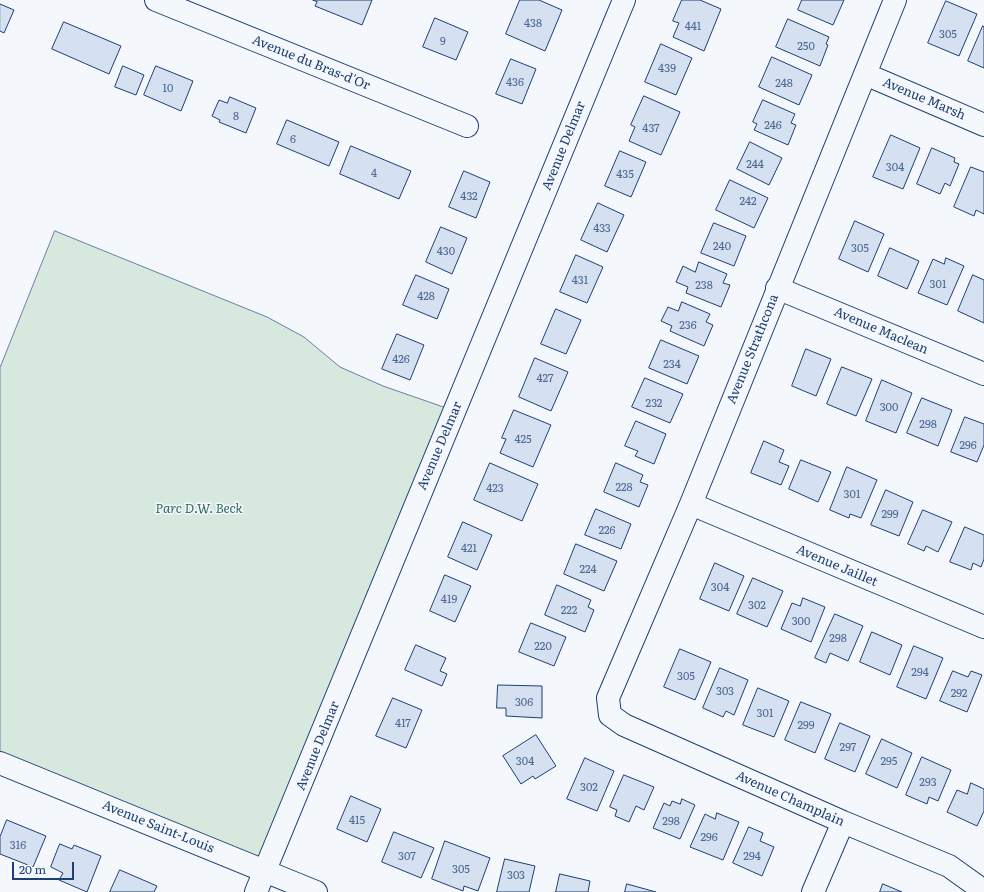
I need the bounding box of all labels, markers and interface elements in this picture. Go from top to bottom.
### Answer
house number: 438 [524,17,542,31]
house number: 441 [685,20,701,34]
house number: 305 [939,28,957,42]
street label: Avenue du Bras-d'Or [250,32,372,94]
house number: 9 [440,35,446,49]
house number: 250 [797,40,815,54]
house number: 439 [658,62,676,76]
street label: Avenue Marsh [880,75,968,123]
house number: 436 [506,76,524,90]
house number: 248 [775,77,793,91]
house number: 10 [163,82,173,96]
street label: Avenue Delmar [539,99,589,193]
house number: 8 [233,110,239,124]
house number: 246 [764,119,782,133]
house number: 437 [642,122,660,136]
house number: 6 [290,133,296,147]
house number: 244 [746,158,764,172]
house number: 304 [886,161,904,175]
house number: 4 [371,167,377,181]
house number: 435 [616,168,634,182]
house number: 432 [460,190,478,204]
house number: 242 [739,195,757,209]
house number: 433 [593,222,611,236]
house number: 240 [713,240,731,254]
house number: 305 [851,242,869,256]
house number: 430 [437,245,455,259]
house number: 431 [572,274,588,288]
house number: 301 [930,278,946,292]
house number: 238 [695,279,713,293]
house number: 428 [417,290,435,304]
street label: Avenue Strathcona [724,292,782,406]
street label: Avenue Maclean [832,304,930,358]
house number: 236 [679,319,697,333]
house number: 426 [392,353,410,367]
house number: 234 [663,358,681,372]
house number: 427 [536,372,554,386]
house number: 232 [646,397,662,411]
street label: Avenue Delmar [414,399,466,493]
house number: 300 [880,401,898,415]
house number: 298 [919,418,937,432]
house number: 425 [514,433,532,447]
house number: 296 [959,439,977,453]
house number: 228 [615,481,633,495]
house number: 423 [486,482,504,496]
house number: 301 [844,488,860,502]
park label: Parc D.W. Beck [155,501,243,517]
house number: 299 [881,508,899,522]
house number: 226 [598,524,616,538]
house number: 421 [461,542,477,556]
street label: Avenue Jaillet [794,542,880,590]
house number: 224 [579,563,597,577]
house number: 304 [711,581,729,595]
house number: 419 [441,593,457,607]
house number: 302 [748,599,766,613]
house number: 222 [561,604,577,618]
house number: 300 [792,615,810,629]
house number: 298 [829,632,847,646]
house number: 220 [534,640,552,654]
house number: 294 [911,666,929,680]
house number: 305 [677,670,695,684]
house number: 303 [716,685,734,699]
house number: 292 [951,687,967,701]
house number: 306 [515,696,533,710]
street label: Avenue Delmar [293,699,343,793]
house number: 301 [757,707,773,721]
house number: 417 [395,717,411,731]
house number: 299 [797,719,815,733]
house number: 297 [840,741,856,755]
house number: 304 [516,755,534,769]
house number: 295 [881,755,897,769]
street label: Avenue Champlain [733,768,847,830]
house number: 293 [919,776,937,790]
house number: 302 [580,781,598,795]
street label: Avenue Saint-Louis [100,797,216,857]
house number: 415 [349,814,365,828]
house number: 298 [662,815,680,829]
house number: 296 [700,831,718,845]
house number: 316 [10,839,26,853]
house number: 307 [398,850,416,864]
house number: 294 [743,850,761,864]
scale bar [14,854,76,880]
text: 20 m [19,860,46,878]
house number: 305 [452,863,470,877]
house number: 303 [507,869,525,883]

